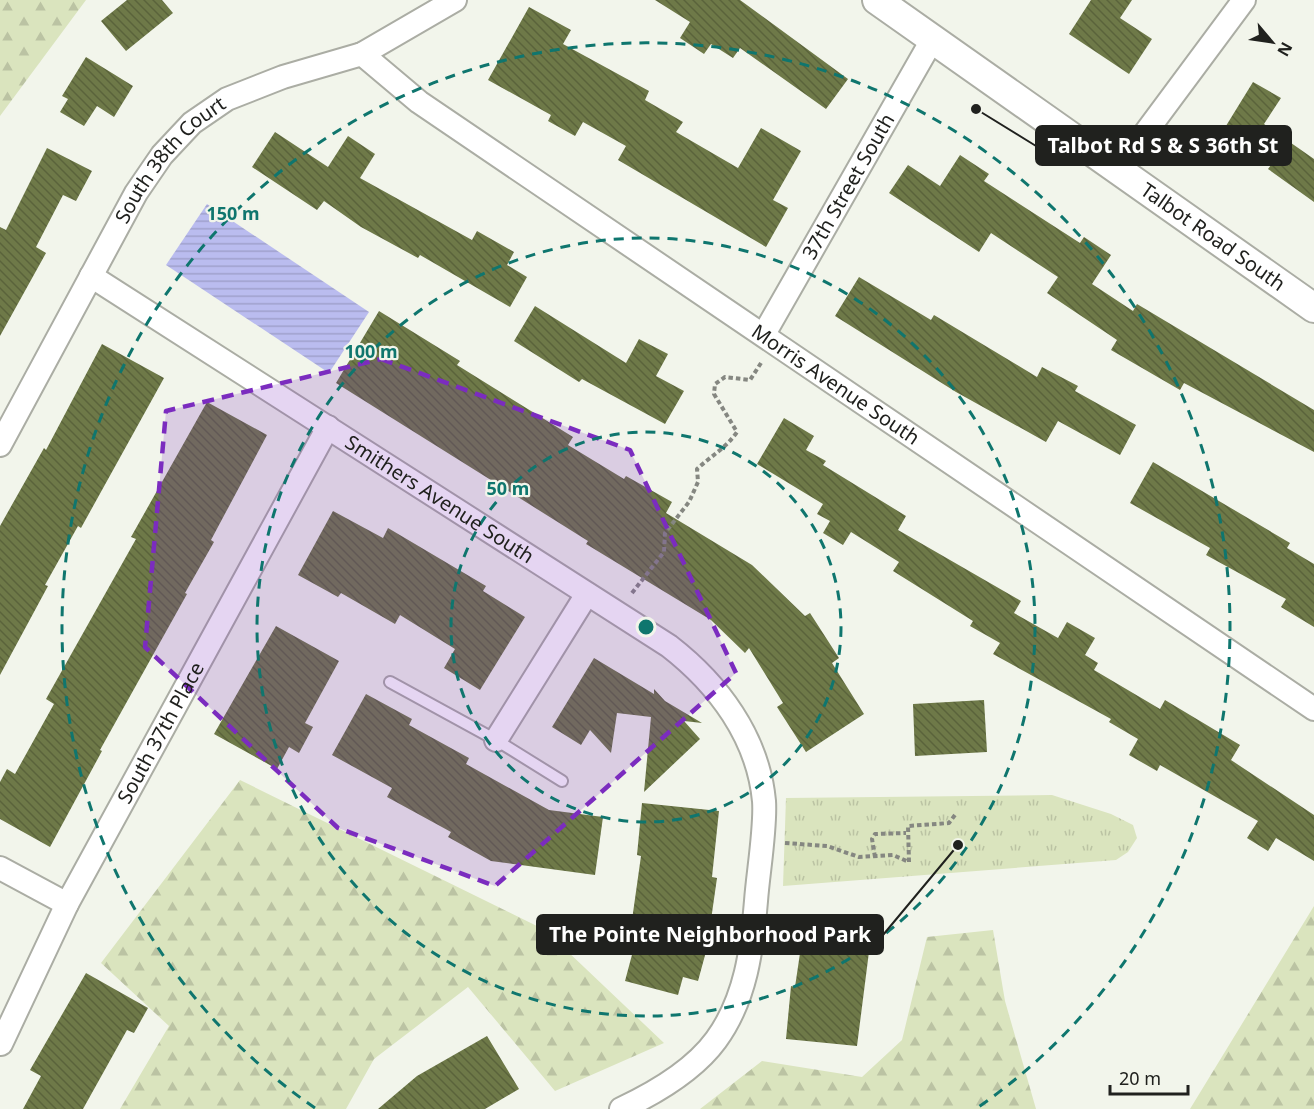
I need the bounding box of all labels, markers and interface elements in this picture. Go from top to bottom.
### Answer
north arrow [1242,12,1302,72]
text: N [1272,38,1298,60]
street label: South 38th Court [108,90,231,228]
street label: 37th Street South [796,108,900,264]
callout: Talbot Rd S & S 36th St [1036,126,1291,165]
text: Talbot Rd S & S 36th St [1048,131,1278,159]
street label: Talbot Road South [1135,176,1291,297]
text: 150 m [206,201,260,225]
street label: Morris Avenue South [747,318,925,451]
text: 100 m [344,339,398,363]
street label: Smithers Avenue South [340,428,540,569]
text: 50 m [487,476,529,500]
centre of rings [636,617,656,637]
street label: South 37th Place [111,657,210,808]
callout: The Pointe Neighborhood Park [537,915,883,954]
text: The Pointe Neighborhood Park [549,920,872,948]
scale bar [1110,1058,1188,1096]
text: 20 m [1119,1066,1161,1090]

